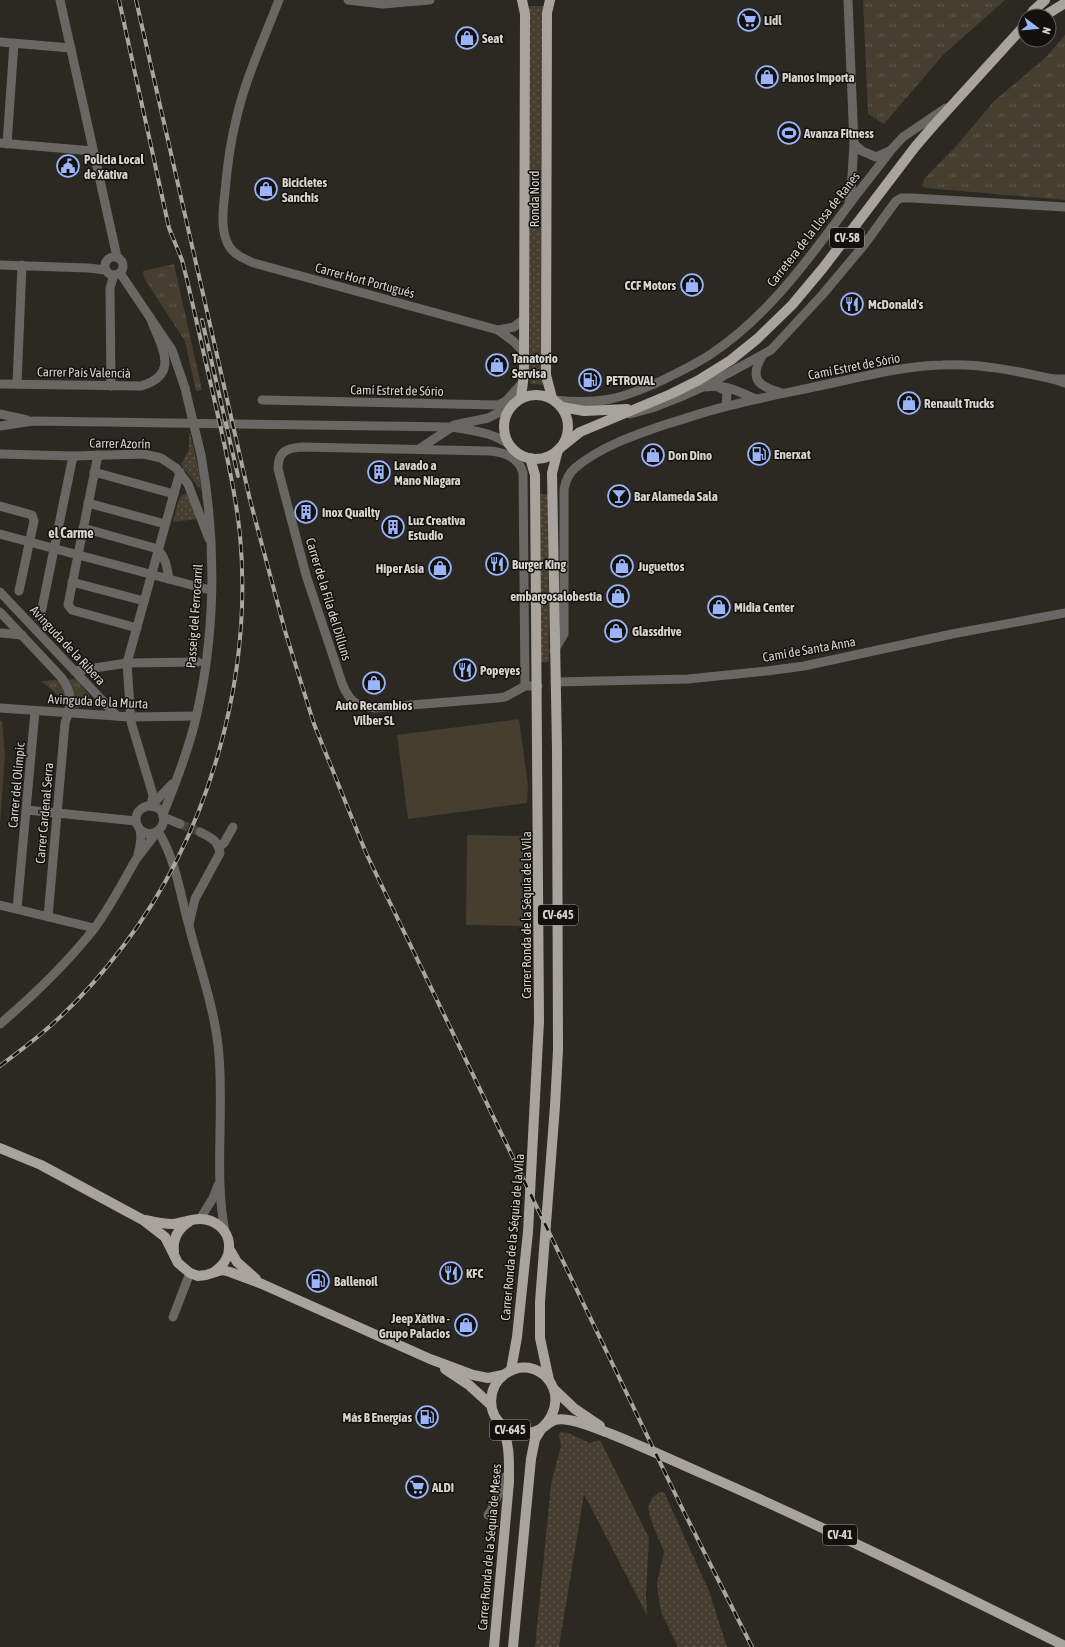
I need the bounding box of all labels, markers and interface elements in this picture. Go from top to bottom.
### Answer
supermarket icon: Lidl [736,7,762,33]
north arrow [1017,8,1057,48]
place label: Lidl [764,13,782,28]
shop icon: Seat [454,25,480,51]
text: N [1040,26,1053,36]
place label: Seat [482,31,503,46]
shop icon: Pianos Importa [754,64,780,90]
place label: Pianos Importa [782,70,855,85]
sports icon: Avanza Fitness [776,120,802,146]
place label: Avanza Fitness [803,126,874,141]
place label: Policia Local de Xàtiva [84,152,144,182]
public building icon: Policia Local de Xàtiva [55,153,81,179]
street label: Carretera de la Llosa de Ranes [764,169,863,290]
street label: Ronda Nord [527,171,542,227]
place label: Bicicletes Sanchis [282,175,327,205]
shop icon: Bicicletes Sanchis [253,176,279,202]
road number: CV-58 [830,228,864,248]
street label: Carrer Hort Portugués [313,260,417,301]
shop icon: CCF Motors [679,272,705,298]
place label: CCF Motors [625,278,676,293]
restaurant icon: McDonald's [839,291,865,317]
place label: McDonald's [868,297,924,312]
street label: Camí Estret de Sório [807,350,901,383]
place label: Tanatorio Servisa [512,351,558,381]
shop icon: Tanatorio Servisa [484,352,510,378]
street label: Carrer País Valencià [37,364,131,381]
fuel station icon: PETROVAL [577,367,603,393]
place label: PETROVAL [606,373,655,388]
street label: Camí Estret de Sório [350,382,444,399]
shop icon: Renault Trucks [896,390,922,416]
place label: Renault Trucks [924,396,995,411]
street label: Carrer Azorín [89,435,151,452]
fuel station icon: Enerxat [746,441,772,467]
shop icon: Don Dino [640,442,666,468]
place label: Enerxat [774,447,811,462]
place label: Don Dino [668,448,712,463]
place label: Lavado a Mano Niagara [394,458,461,488]
building icon: Lavado a Mano Niagara [366,459,392,485]
bar icon: Bar Alameda Sala [606,483,632,509]
place label: Bar Alameda Sala [634,489,718,504]
building icon: Inox Quailty [293,499,319,525]
place label: Inox Quailty [322,505,381,520]
place label: Luz Creativa Estudio [408,513,465,543]
building icon: Luz Creativa Estudio [380,514,406,540]
district label: el Carme [48,525,94,541]
street label: Carrer de la Fila del Dilluns [303,536,354,663]
restaurant icon: Burger King [484,551,510,577]
shop icon: Juguettos [609,553,635,579]
shop icon: Hiper Asia [427,555,453,581]
place label: Burger King [512,557,566,572]
place label: Juguettos [637,559,685,574]
place label: Hiper Asia [376,561,424,576]
street label: Passeig del Ferrocarril [183,563,206,669]
shop icon: embargosalobestia [605,583,631,609]
place label: embargosalobestia [510,589,602,604]
shop icon: Midia Center [706,594,732,620]
place label: Midia Center [734,600,795,615]
street label: Avinguda de la Ribera [27,602,108,688]
shop icon: Glassdrive [603,618,629,644]
place label: Glassdrive [632,624,682,639]
street label: Camí de Santa Anna [761,634,857,665]
restaurant icon: Popeyes [452,657,478,683]
place label: Popeyes [480,663,520,678]
shop icon: Auto Recambios Vilber SL [361,670,387,696]
street label: Avinguda de la Murta [47,691,149,712]
place label: Auto Recambios Vilber SL [335,698,413,728]
street label: Carrer del Olímpic [5,742,28,828]
street label: Carrer Cardenal Serra [33,762,56,864]
street label: Carrer Ronda de la Séquia de la Vila [519,831,534,999]
road number: CV-645 [538,905,578,925]
street label: Carrer Ronda de la Séquia de la Vila [498,1153,527,1321]
restaurant icon: KFC [438,1260,464,1286]
place label: KFC [466,1266,484,1281]
fuel station icon: Ballenoil [305,1268,331,1294]
place label: Ballenoil [334,1274,378,1289]
place label: Jeep Xàtiva - Grupo Palacios [379,1311,451,1341]
shop icon: Jeep Xàtiva - Grupo Palacios [453,1312,479,1338]
fuel station icon: Más B Energías [414,1404,440,1430]
place label: Más B Energías [343,1410,412,1425]
road number: CV-645 [490,1420,530,1440]
street label: Carrer Ronda de la Séquia de Meses [475,1463,504,1631]
supermarket icon: ALDI [404,1474,430,1500]
place label: ALDI [431,1480,454,1495]
road number: CV-41 [823,1525,857,1545]

